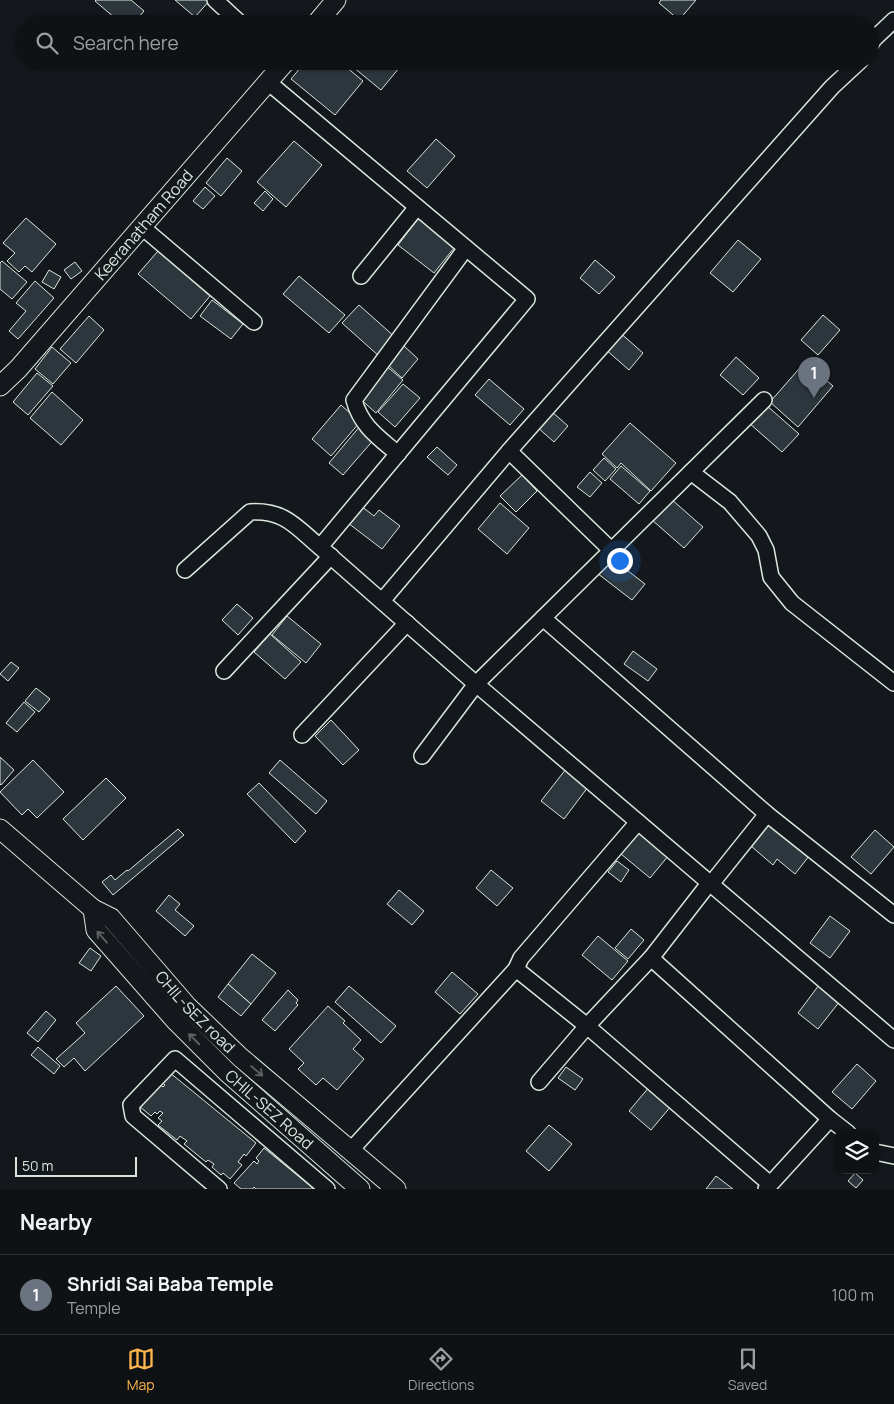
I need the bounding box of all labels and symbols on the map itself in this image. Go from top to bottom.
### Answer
street label: Keeranatham Road [89,165,198,285]
pin: 1 [798,357,830,398]
your location [607,548,633,574]
one-way arrow [97,930,108,943]
street label: CHIL-SEZ road [150,966,240,1058]
one-way arrow [187,1033,200,1045]
street label: CHIL-SEZ Road [220,1064,318,1154]
one-way arrow [250,1065,263,1076]
scale bar [15,1154,138,1177]

